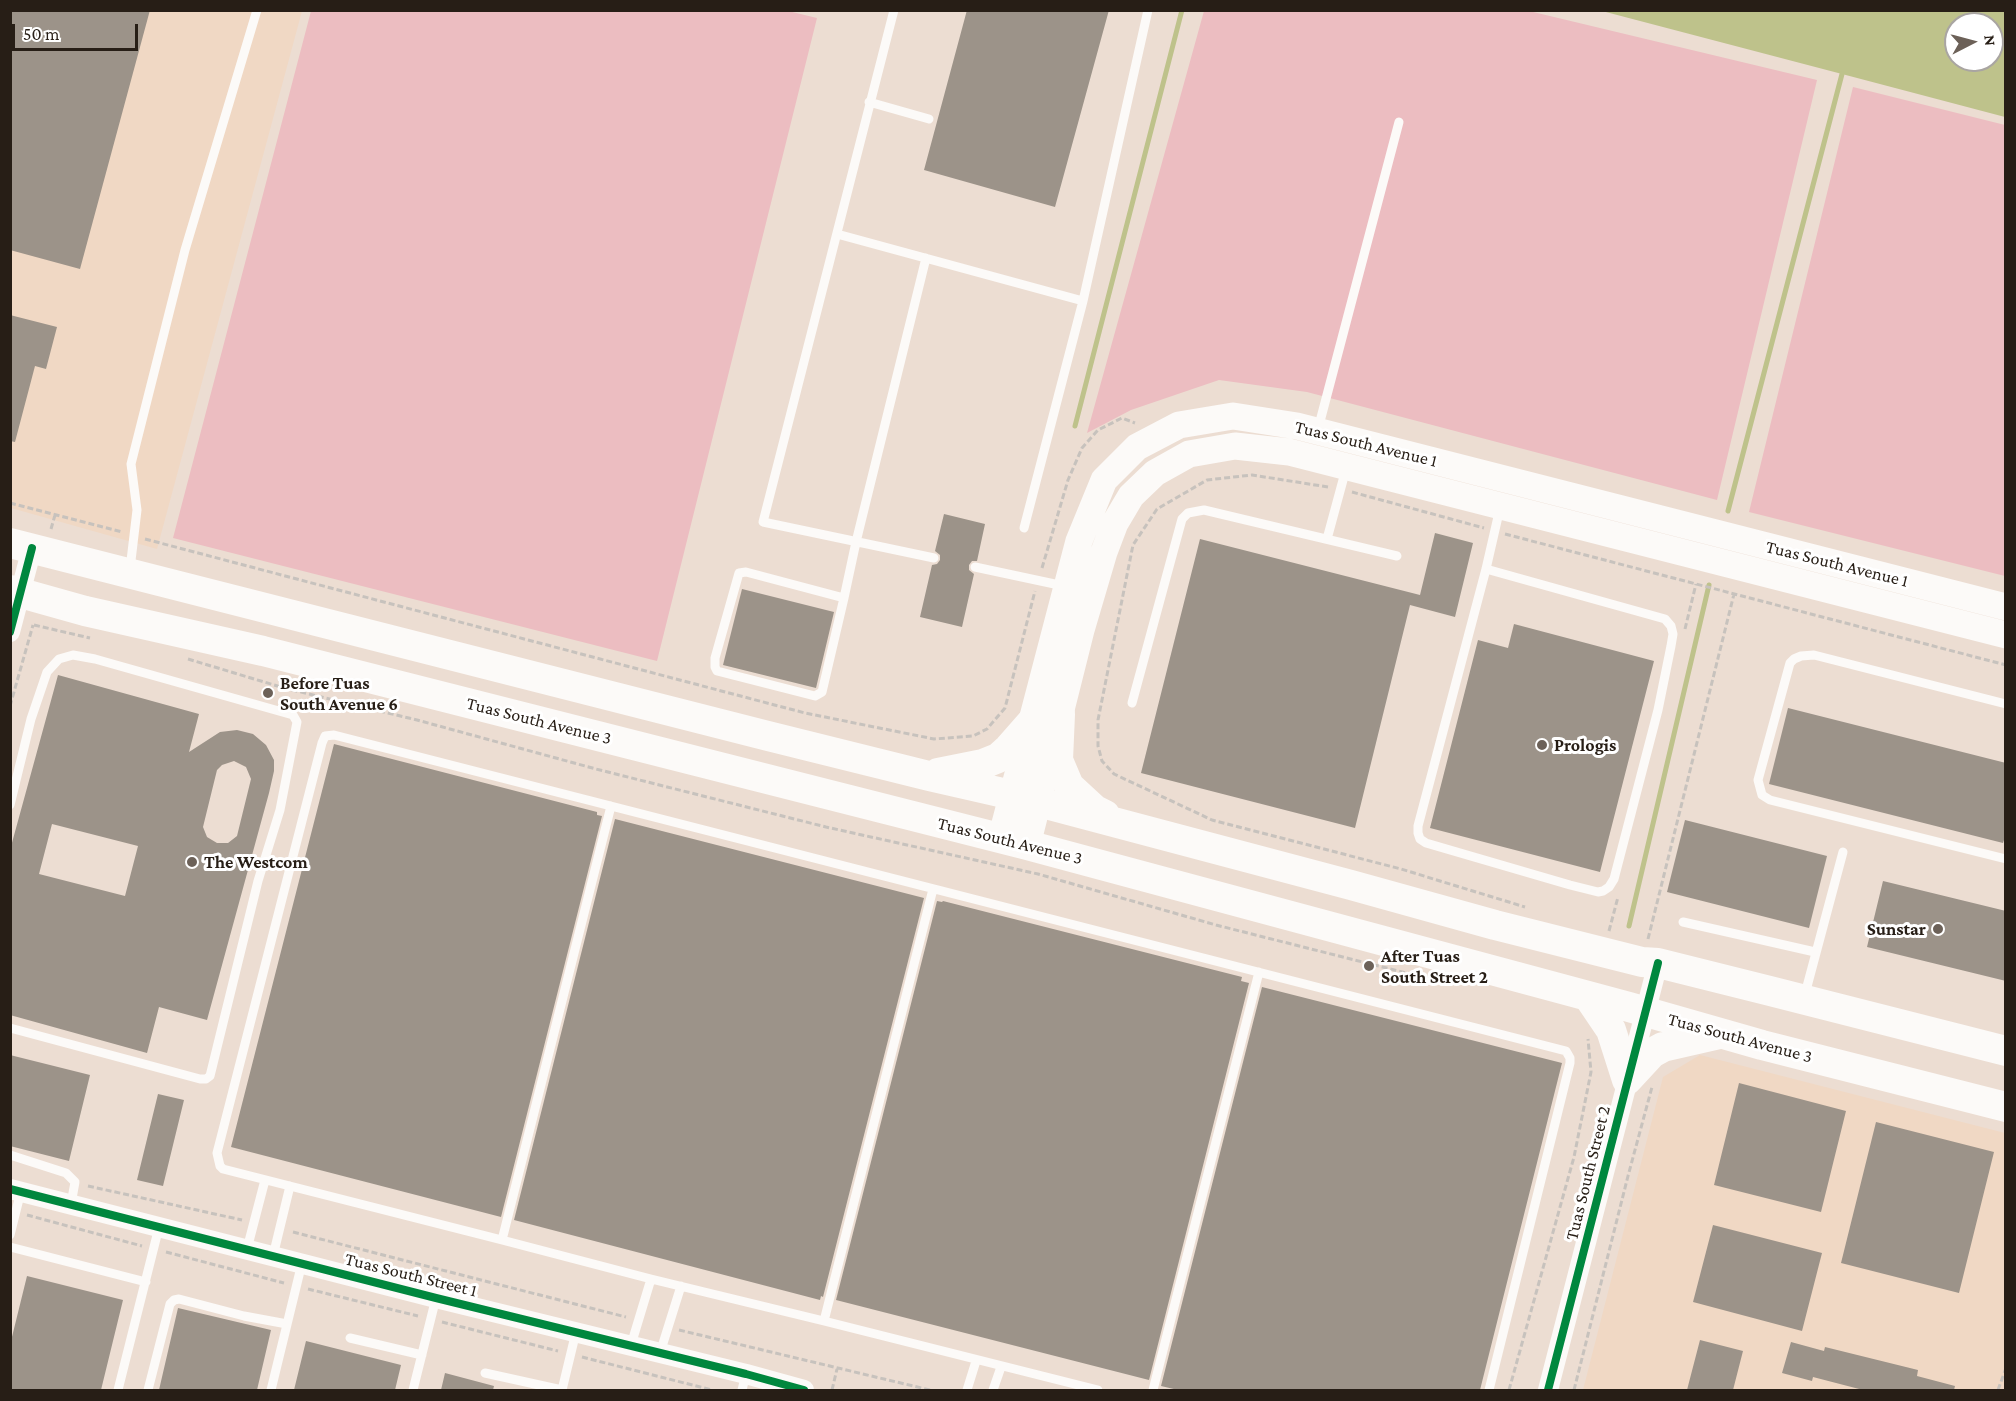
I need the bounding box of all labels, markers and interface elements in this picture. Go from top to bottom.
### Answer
scale bar [15,12,141,50]
north arrow [1944,12,2004,72]
text: 50 m [23,24,60,44]
text: N [1981,34,1999,47]
street label: Tuas South Avenue 1 [1292,416,1440,472]
street label: Tuas South Avenue 1 [1763,536,1911,592]
place label: Before Tuas South Avenue 6 [280,672,398,714]
marker: Before Tuas South Avenue 6 [261,686,275,700]
street label: Tuas South Avenue 3 [464,693,614,749]
place label: Prologis [1554,734,1616,756]
marker: Prologis [1535,738,1549,752]
street label: Tuas South Avenue 3 [935,813,1085,869]
place label: The Westcom [204,851,308,873]
marker: The Westcom [185,855,199,869]
place label: Sunstar [1867,918,1926,940]
marker: Sunstar [1931,922,1945,936]
place label: After Tuas South Street 2 [1381,945,1488,988]
marker: After Tuas South Street 2 [1362,959,1376,973]
street label: Tuas South Avenue 3 [1665,1008,1815,1068]
street label: Tuas South Street 2 [1561,1103,1615,1243]
street label: Tuas South Street 1 [343,1248,479,1302]

